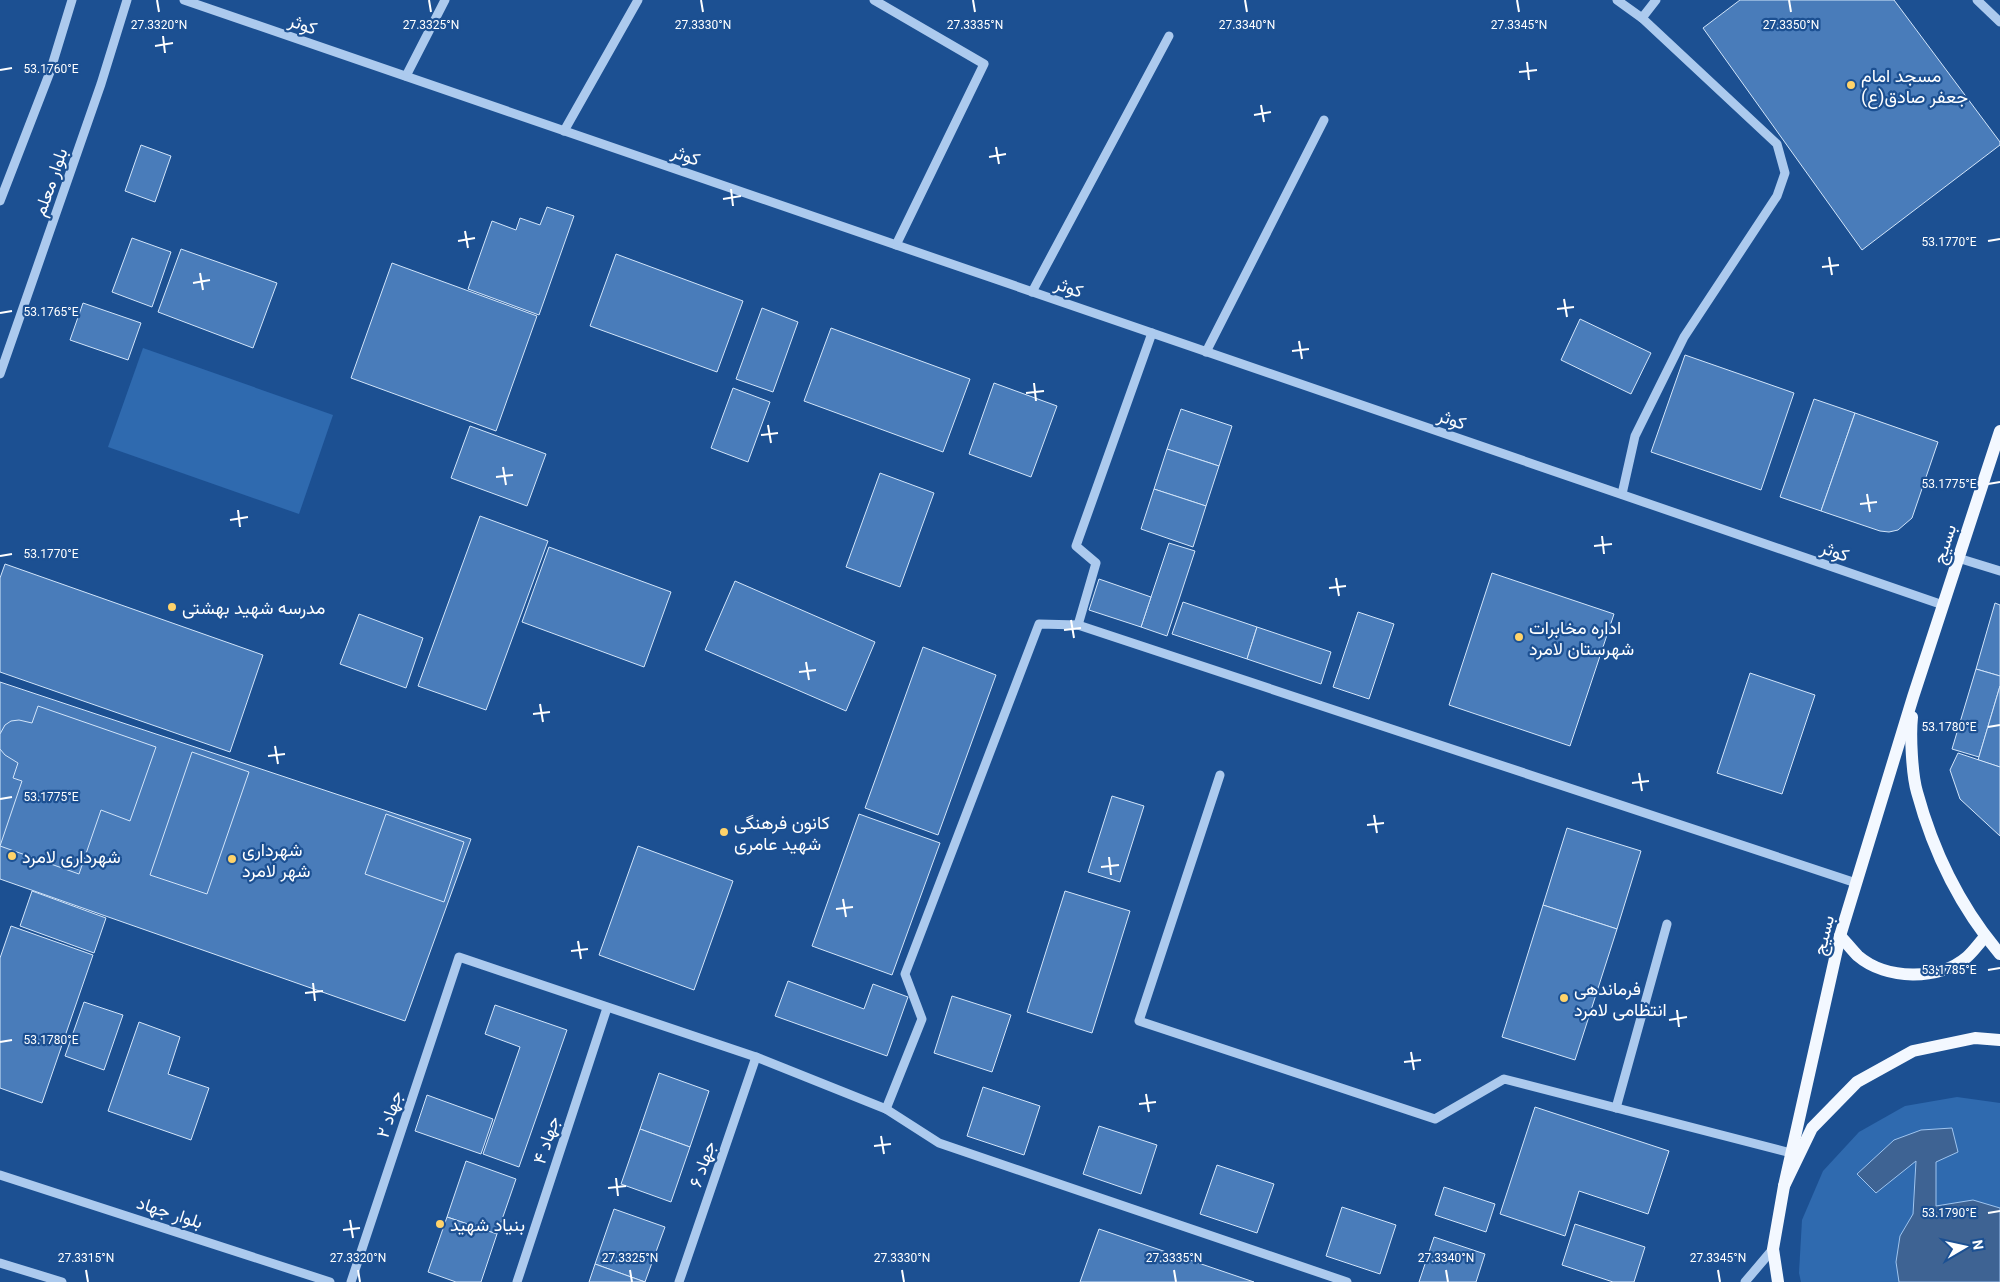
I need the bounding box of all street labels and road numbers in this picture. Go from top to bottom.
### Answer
street label: کوثر [285,9,320,40]
street label: کوثر [668,140,703,171]
street label: بلوار معلم [29,145,73,220]
street label: کوثر [1051,272,1086,303]
street label: کوثر [1434,404,1469,435]
street label: بسیج [1928,522,1962,567]
street label: کوثر [1817,536,1852,567]
street label: بسیج [1808,913,1840,958]
street label: جهاد ۲ [372,1088,407,1140]
street label: جهاد ۴ [528,1113,565,1167]
street label: جهاد ۶ [684,1138,721,1190]
street label: بلوار جهاد [134,1191,206,1233]

